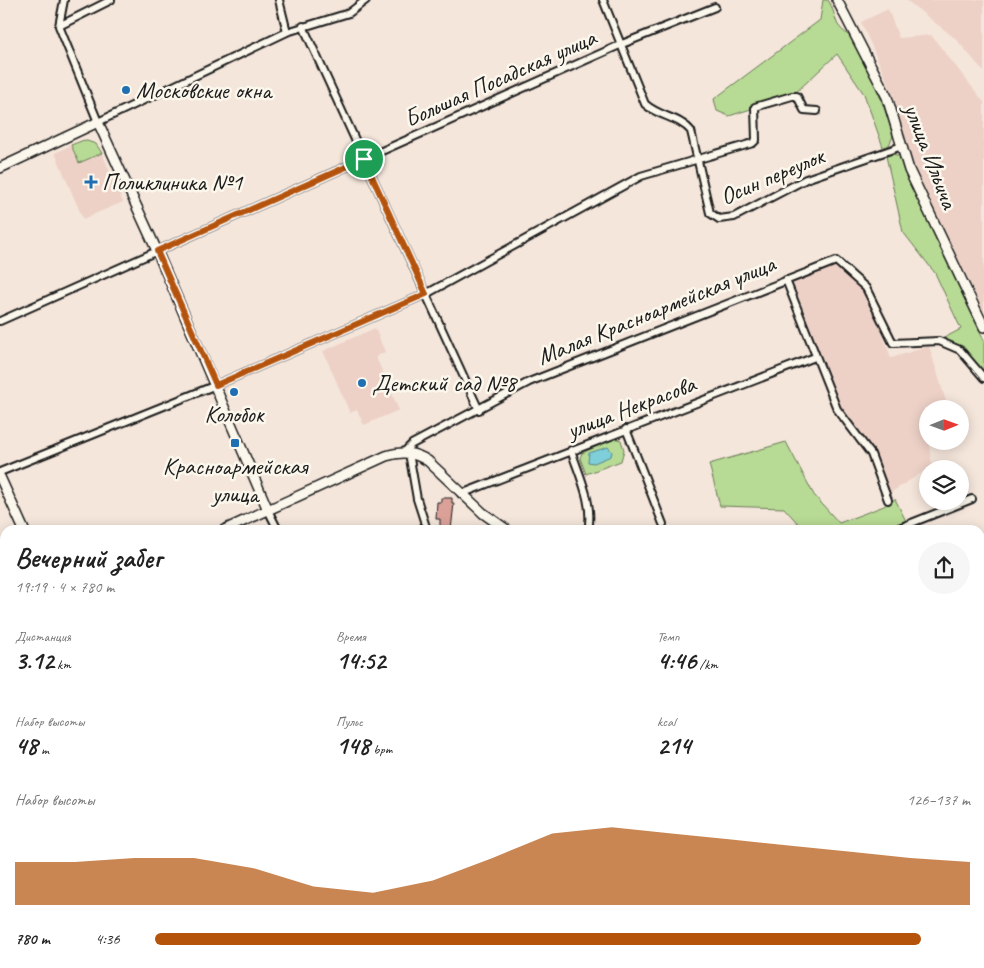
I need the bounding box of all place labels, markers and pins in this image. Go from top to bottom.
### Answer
place label: Московские окна [136,75,273,105]
marker: Московские окна [120,84,132,96]
pin [343,138,385,180]
place label: Поликлиника №1 [102,167,243,197]
marker: Поликлиника №1 [84,175,98,189]
place label: Детский сад №8 [372,368,518,398]
marker: Детский сад №8 [356,377,368,389]
marker: Колобок [228,386,240,398]
place label: Колобок [204,399,266,429]
marker: Красноармейская улица [229,437,241,449]
place label: Красноармейская улица [163,451,309,509]

